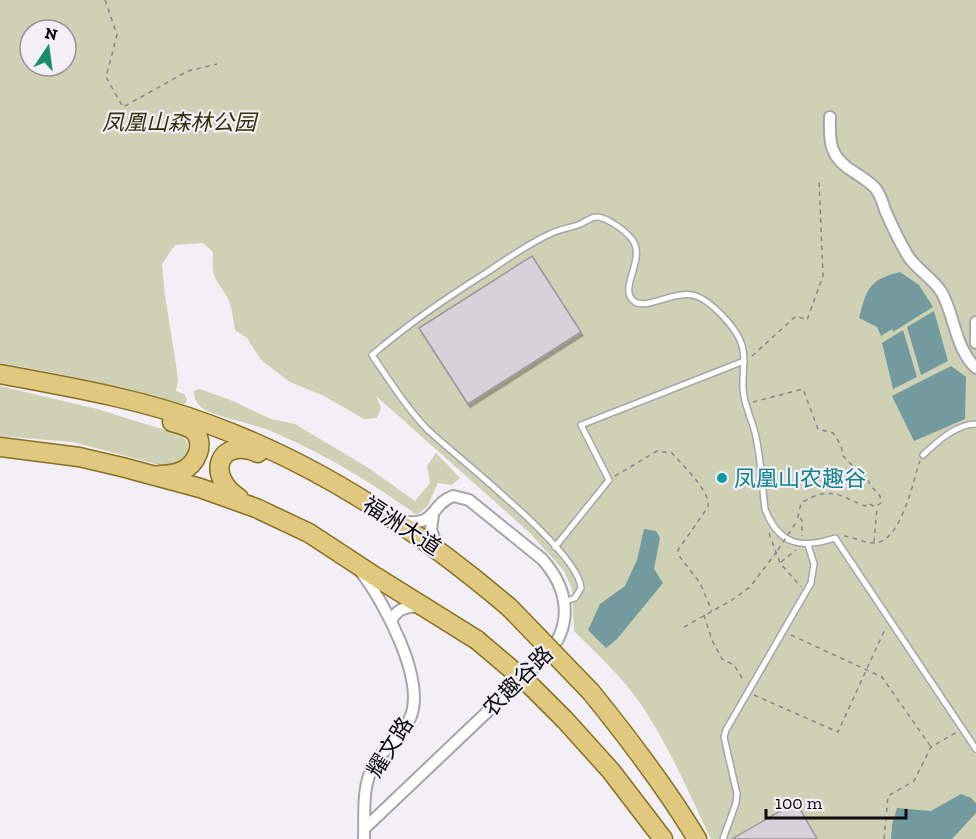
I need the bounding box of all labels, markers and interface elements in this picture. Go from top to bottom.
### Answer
north arrow [18,18,78,78]
text: N [43,23,59,44]
park label: 凤凰山森林公园 [102,109,259,136]
place label: 凤凰山农趣谷 [734,465,866,492]
marker: 凤凰山农趣谷 [715,471,729,485]
street label: 福洲大道 [358,491,446,561]
street label: 农趣谷路 [477,640,559,722]
street label: 耀文路 [361,712,419,782]
scale bar [766,782,906,820]
text: 100 m [775,792,823,814]

